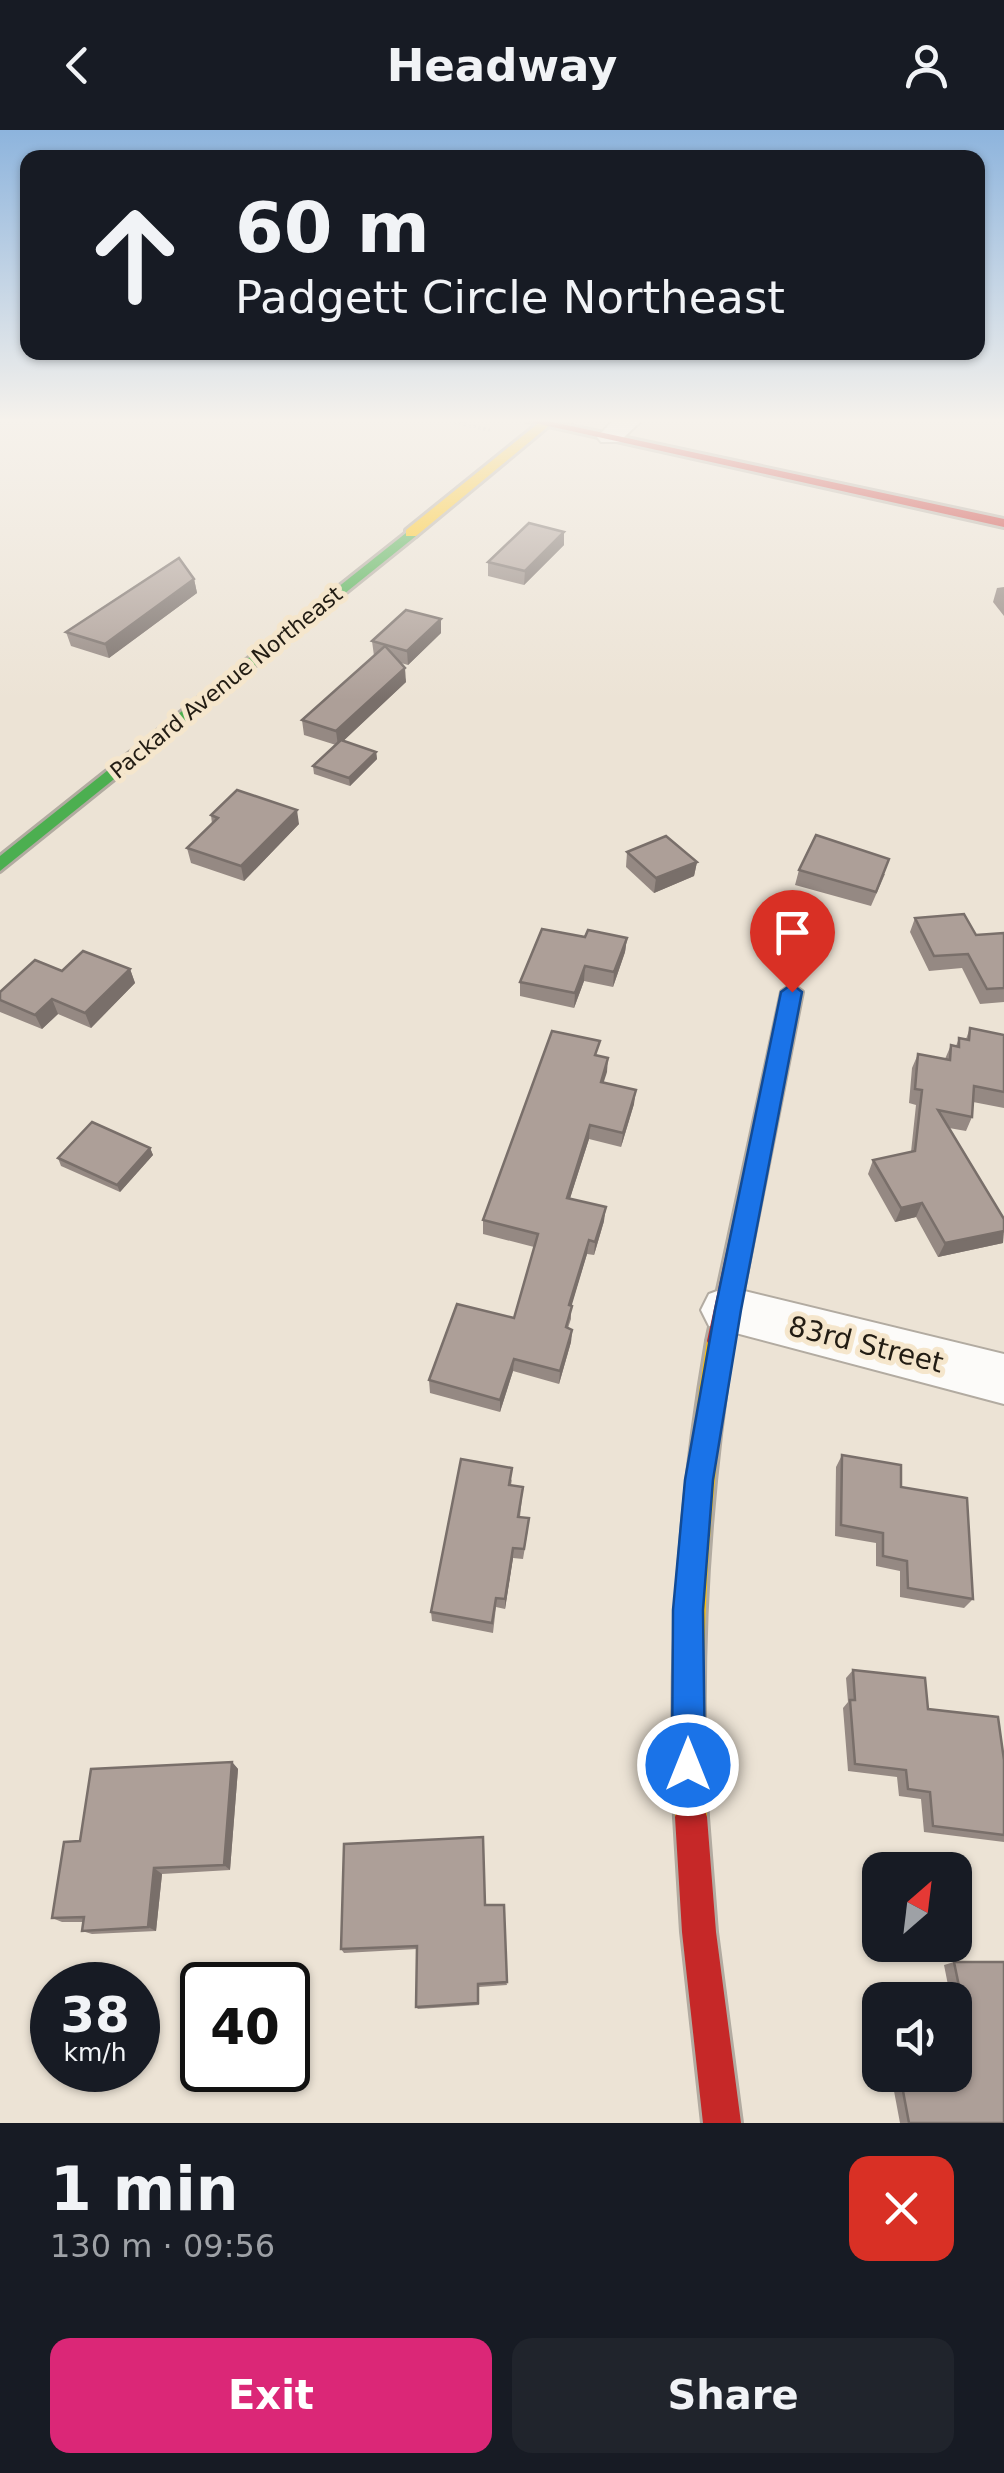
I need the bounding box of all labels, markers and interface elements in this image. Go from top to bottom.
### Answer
icon: back [50,38,105,93]
icon: person [899,38,954,93]
text: Headway [387,39,617,92]
text: 60 m [235,187,430,269]
icon: ahead [70,190,200,320]
text: Padgett Circle Northeast [235,271,785,324]
street label: Packard Avenue Northeast [105,581,347,784]
pin [750,890,835,993]
icon: arrive [765,905,820,960]
street label: 83rd Street [785,1309,947,1380]
position arrow [636,1713,740,1817]
north arrow [862,1852,972,1962]
map controls [862,1852,972,2092]
speed limit sign: 40 [180,1962,310,2092]
button: sound [862,1982,972,2092]
text: 38 [60,1986,130,2044]
text: km/h [63,2038,127,2067]
text: 1 min [50,2154,238,2224]
button: close [849,2156,954,2261]
text: 130 m · 09:56 [50,2227,275,2265]
button: Exit [50,2338,492,2453]
button: Share [512,2338,954,2453]

